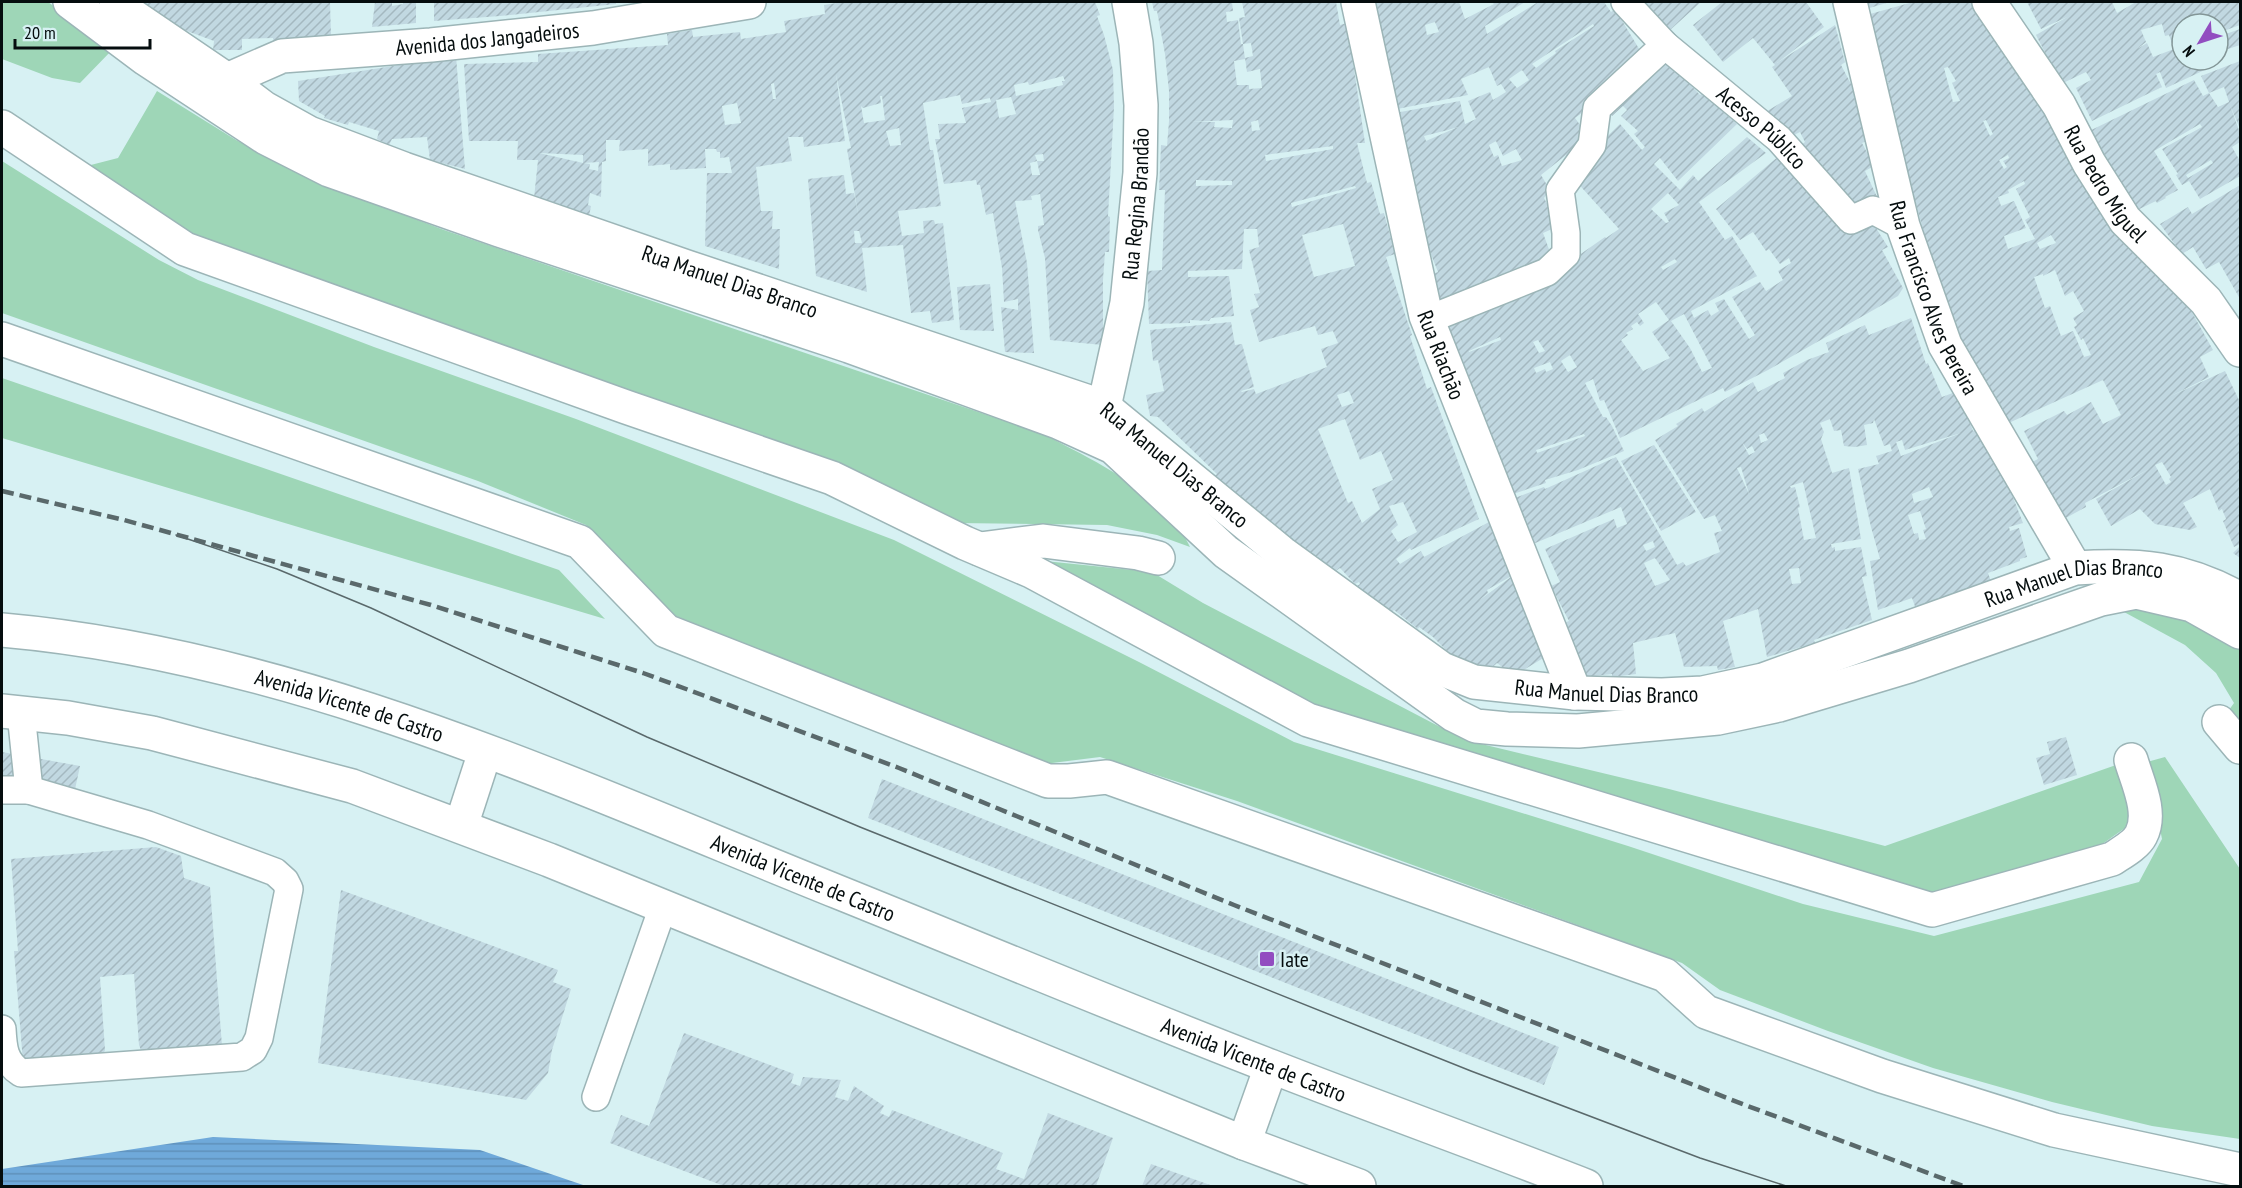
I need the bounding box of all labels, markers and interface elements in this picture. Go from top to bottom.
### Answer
scale bar [15,12,150,50]
north arrow [2170,12,2230,72]
street label: Avenida dos Jangadeiros [394,16,580,62]
text: 20 m [24,21,56,44]
text: N [2178,42,2199,61]
street label: Acesso Público [1711,80,1813,175]
street label: Rua Pedro Miguel [2058,120,2154,249]
street label: Rua Regina Brandão [1115,128,1155,281]
street label: Rua Francisco Alves Pereira [1883,198,1985,400]
street label: Rua Manuel Dias Branco [638,239,821,324]
street label: Rua Riachão [1411,306,1472,403]
street label: Rua Manuel Dias Branco [1095,396,1255,534]
street label: Rua Manuel Dias Branco [1980,553,2165,613]
street label: Avenida Vicente de Castro [252,662,447,748]
street label: Rua Manuel Dias Branco [1513,673,1699,709]
street label: Avenida Vicente de Castro [707,828,899,928]
place label: Iate [1280,945,1309,973]
marker: Iate [1258,950,1276,968]
street label: Avenida Vicente de Castro [1157,1011,1350,1108]

